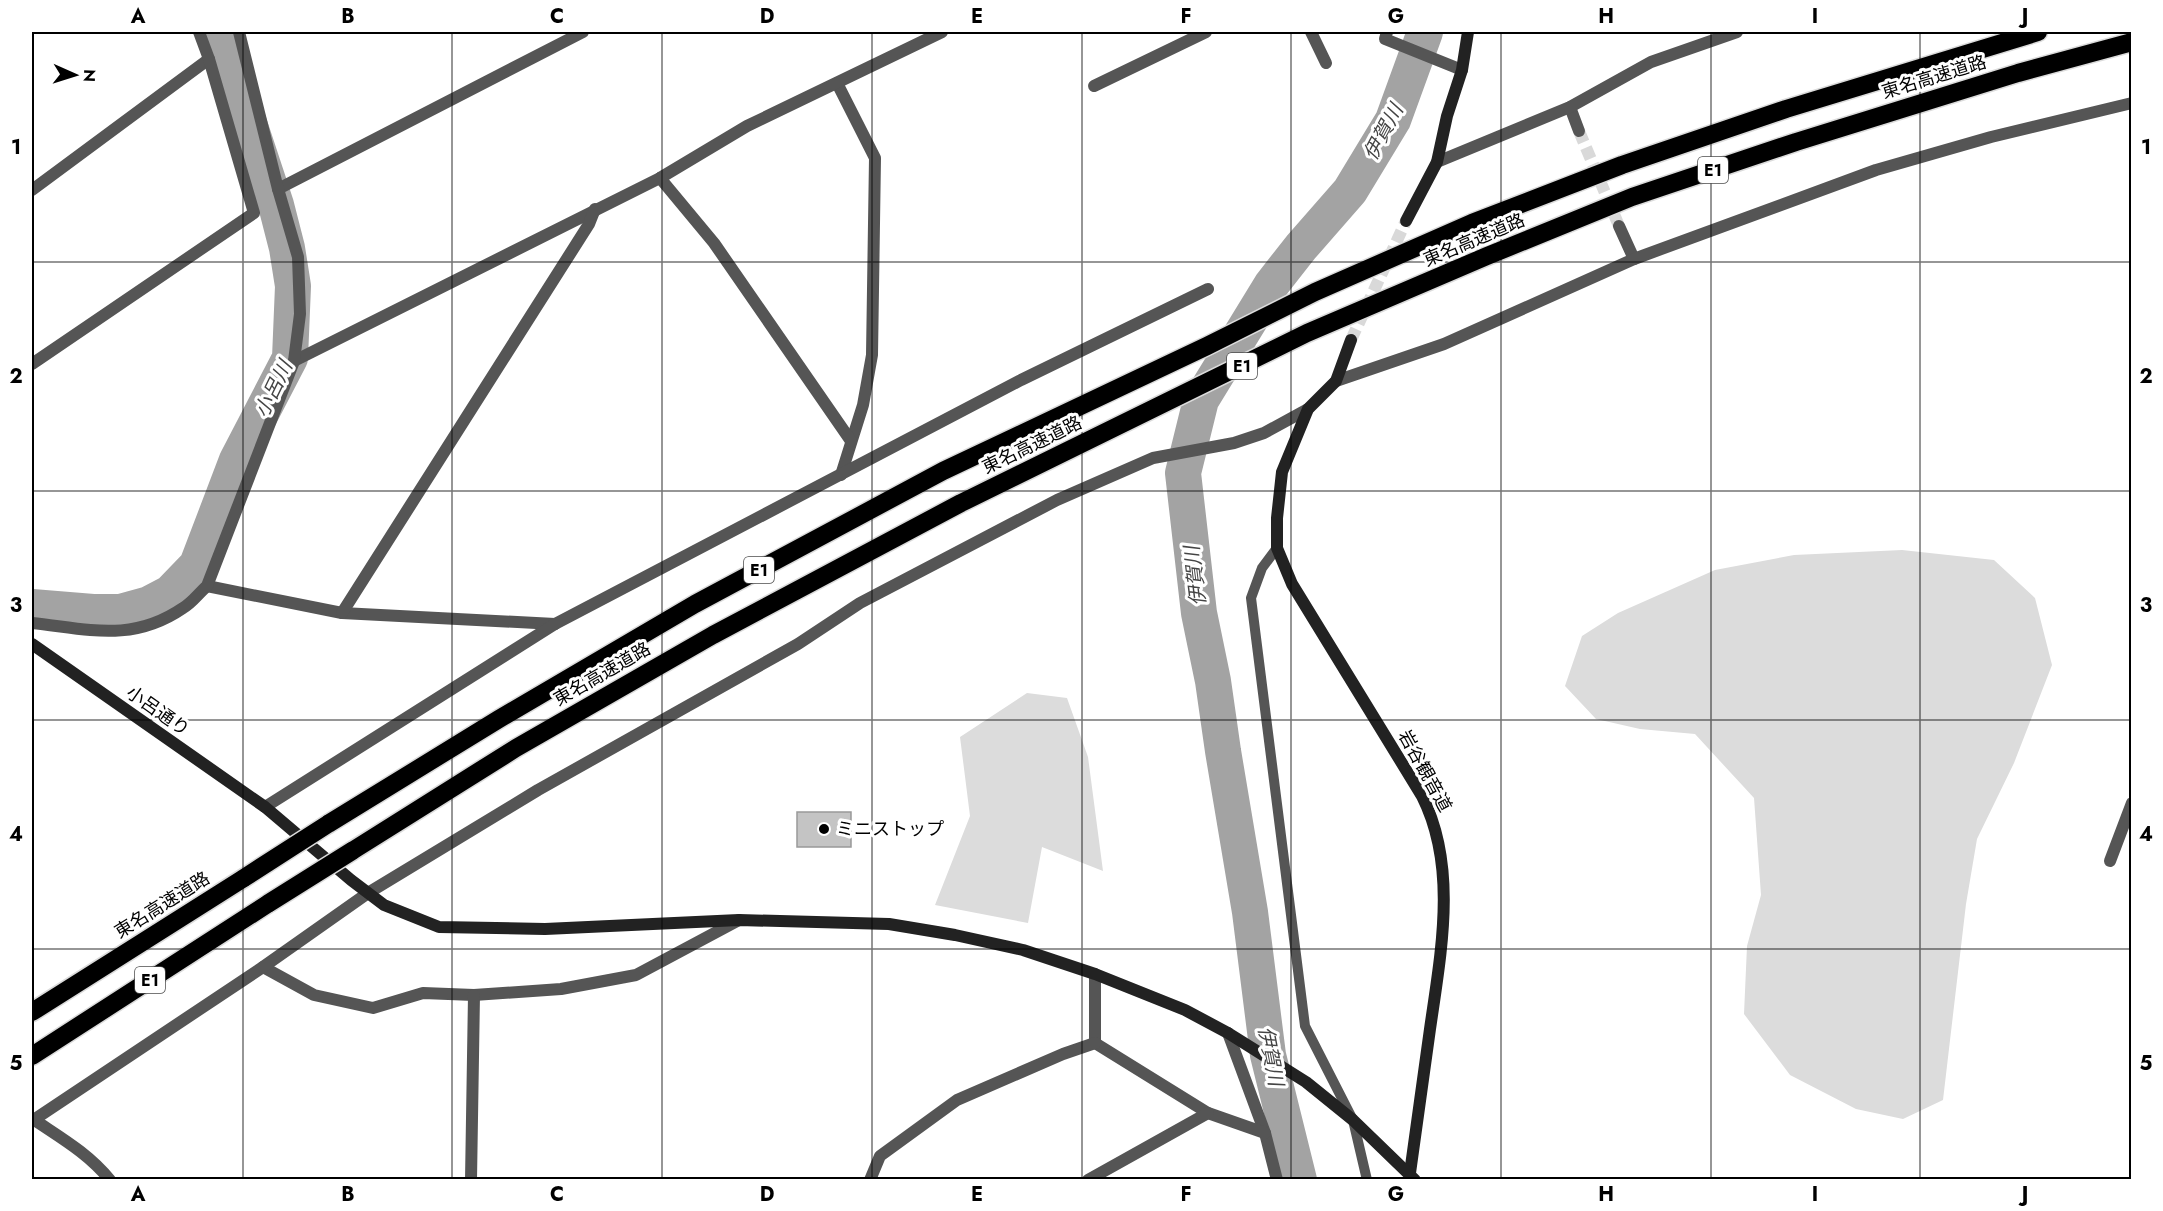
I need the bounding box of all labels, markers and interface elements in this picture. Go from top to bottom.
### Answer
text: A [130,2,146,31]
text: B [341,2,355,31]
text: C [550,2,564,31]
text: D [760,2,774,31]
text: E [971,2,983,31]
text: F [1180,2,1192,31]
text: G [1388,2,1404,31]
text: H [1598,2,1614,31]
text: I [1812,2,1818,31]
text: J [2018,2,2028,31]
north arrow [45,45,105,105]
street label: 東名高速道路 [1879,49,1989,105]
text: N [78,69,101,83]
water label: 伊賀川 [1357,97,1411,166]
text: 1 [11,133,21,162]
text: 1 [2141,133,2151,162]
road number: E1 [1698,157,1728,183]
street label: 東名高速道路 [1419,207,1529,273]
road number: E1 [1227,353,1257,379]
water label: 小呂川 [247,354,301,423]
text: 2 [9,362,23,391]
text: 2 [2139,362,2153,391]
street label: 東名高速道路 [978,410,1086,480]
water label: 伊賀川 [1177,542,1214,607]
road number: E1 [744,557,774,583]
text: 3 [10,591,22,620]
text: 3 [2140,591,2152,620]
street label: 東名高速道路 [549,636,655,712]
street label: 小呂通り [121,680,195,742]
street label: 岩谷観音道 [1392,725,1458,817]
place label: ミニストップ [836,816,944,842]
text: 4 [9,820,23,849]
text: 4 [2139,820,2153,849]
marker: ミニストップ [817,822,831,836]
street label: 東名高速道路 [109,865,215,945]
road number: E1 [135,967,165,993]
water label: 伊賀川 [1251,1024,1291,1090]
text: 5 [10,1049,23,1078]
text: 5 [2140,1049,2153,1078]
text: A [130,1180,146,1209]
text: B [341,1180,355,1209]
text: C [550,1180,564,1209]
text: D [760,1180,774,1209]
text: E [971,1180,983,1209]
text: F [1180,1180,1192,1209]
text: G [1388,1180,1404,1209]
text: H [1598,1180,1614,1209]
text: I [1812,1180,1818,1209]
text: J [2018,1180,2028,1209]

